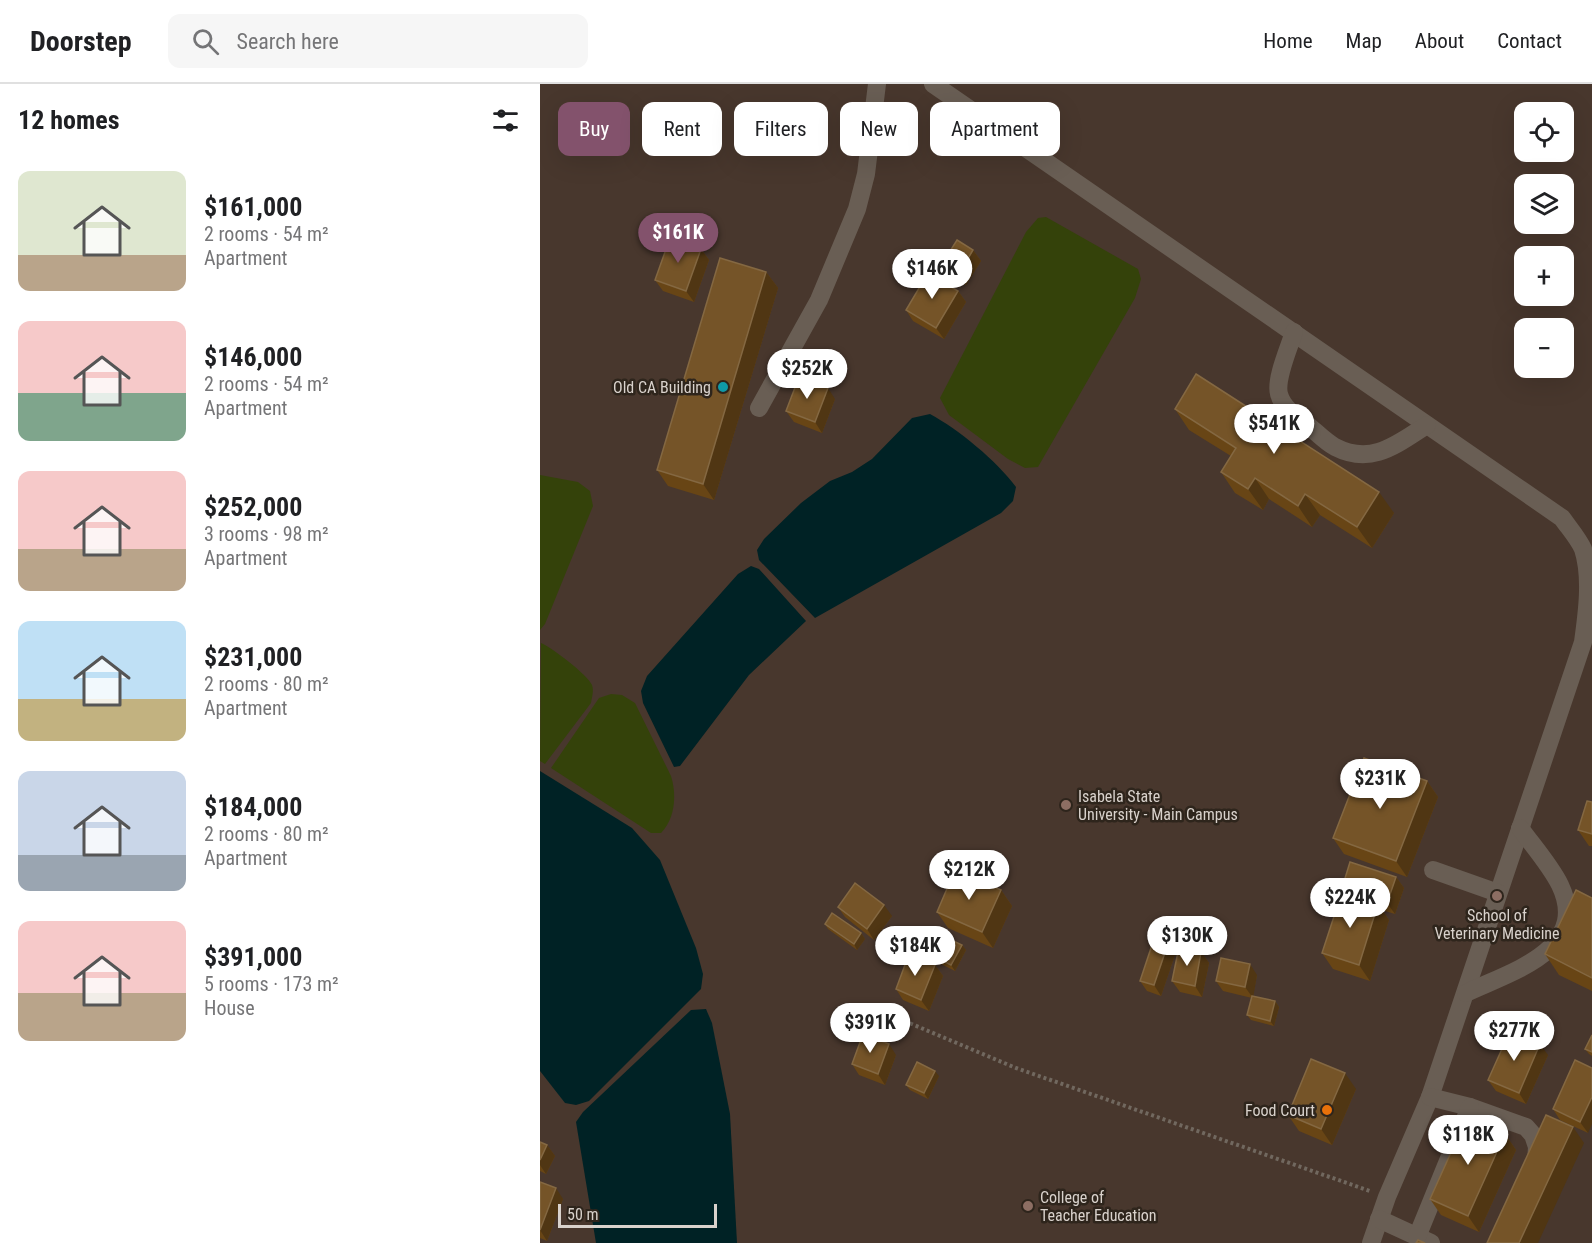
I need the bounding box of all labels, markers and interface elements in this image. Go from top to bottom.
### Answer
search box [168,14,588,68]
text: Doorstep [30,25,132,58]
icon: search [189,25,222,58]
text: Search here [237,29,339,54]
text: Home [1263,29,1313,53]
text: Map [1346,29,1382,53]
text: About [1415,29,1464,53]
text: Contact [1497,29,1562,53]
chip: Buy [558,102,630,156]
chip: Rent [642,102,722,156]
chip: Filters [734,102,828,156]
chip: New [840,102,918,156]
chip: Apartment [930,102,1060,156]
map controls [1514,102,1574,378]
button: locate [1514,102,1574,162]
icon: filters [489,104,522,137]
text: 12 homes [18,105,120,135]
button: layers [1514,174,1574,234]
text: $161,000 [204,192,302,222]
icon: home [66,195,138,267]
pin: $161K [636,213,720,264]
text: $161K [652,220,704,244]
text: 2 rooms · 54 m² [204,222,329,246]
text: Apartment [204,246,288,270]
button: + [1514,246,1574,306]
pin: $146K [890,249,974,300]
text: $146K [906,256,958,280]
button: − [1514,318,1574,378]
text: $146,000 [204,342,302,372]
icon: home [66,345,138,417]
pin: $252K [765,349,849,400]
text: $252K [781,356,833,380]
text: 2 rooms · 54 m² [204,372,329,396]
place label: Old CA Building [613,378,711,397]
marker: Old CA Building [716,380,730,394]
text: Apartment [204,396,288,420]
pin: $541K [1232,404,1316,455]
text: $541K [1248,411,1300,435]
text: $252,000 [204,492,302,522]
icon: home [66,495,138,567]
text: 3 rooms · 98 m² [204,522,329,546]
text: Apartment [204,546,288,570]
text: $231,000 [204,642,302,672]
icon: home [66,645,138,717]
text: 2 rooms · 80 m² [204,672,329,696]
text: Apartment [204,696,288,720]
pin: $231K [1338,759,1422,810]
text: $231K [1354,766,1406,790]
place label: Isabela State University - Main Campus [1078,787,1238,824]
text: $184,000 [204,792,302,822]
icon: home [66,795,138,867]
marker: Isabela State University - Main Campus [1059,798,1073,812]
text: 2 rooms · 80 m² [204,822,329,846]
text: Apartment [204,846,288,870]
pin: $212K [927,850,1011,901]
text: $212K [943,857,995,881]
pin: $224K [1308,878,1392,929]
text: $224K [1324,885,1376,909]
marker: School of Veterinary Medicine [1490,889,1504,903]
place label: School of Veterinary Medicine [1434,906,1560,943]
pin: $130K [1145,916,1229,967]
text: $130K [1161,923,1213,947]
pin: $184K [873,926,957,977]
text: $184K [889,933,941,957]
text: $391,000 [204,942,302,972]
icon: home [66,945,138,1017]
text: 5 rooms · 173 m² [204,972,339,996]
text: House [204,996,255,1020]
pin: $391K [828,1003,912,1054]
text: $391K [844,1010,896,1034]
pin: $277K [1472,1011,1556,1062]
text: $277K [1488,1018,1540,1042]
place label: Food Court [1245,1101,1315,1120]
marker: Food Court [1320,1103,1334,1117]
pin: $118K [1426,1115,1510,1166]
text: $118K [1442,1122,1494,1146]
place label: College of Teacher Education [1040,1188,1157,1225]
marker: College of Teacher Education [1021,1199,1035,1213]
scale bar [558,1201,717,1228]
text: 50 m [567,1205,599,1224]

